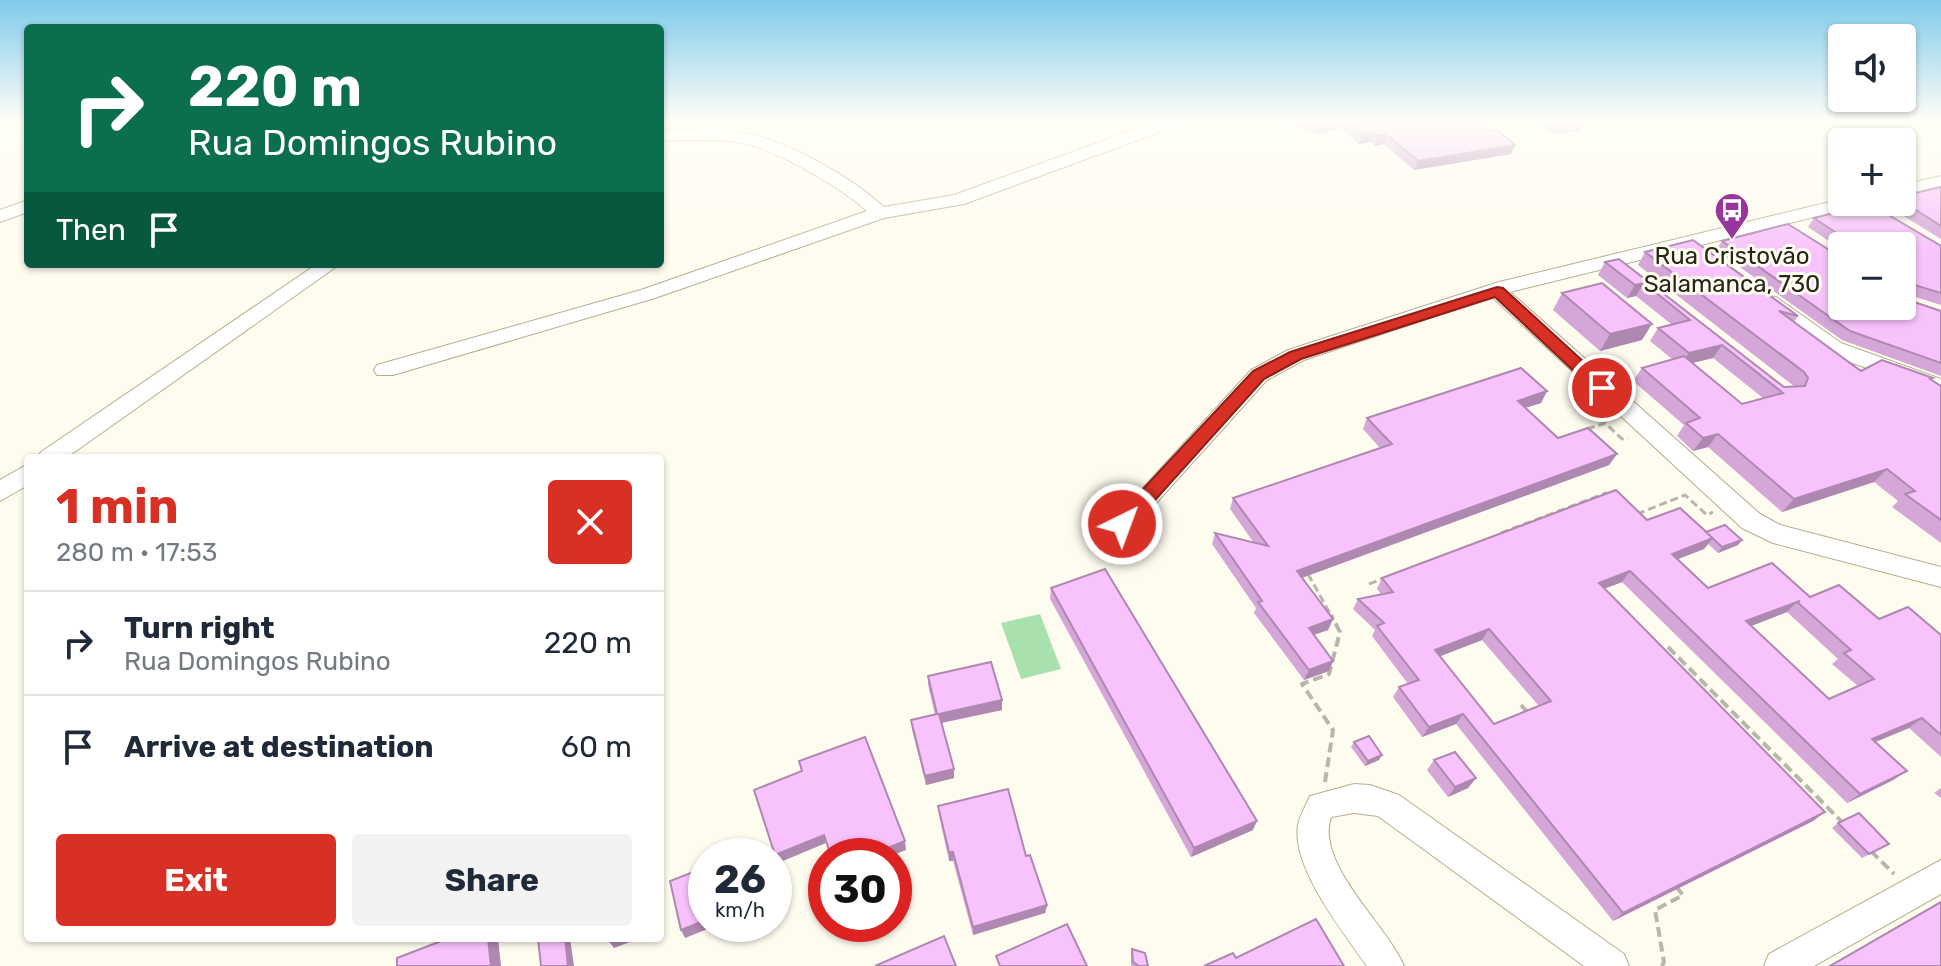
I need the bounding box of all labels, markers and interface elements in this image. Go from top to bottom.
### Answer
map controls [1828,24,1916,320]
button: sound [1828,24,1916,112]
text: 220 m [188,54,362,120]
icon: right [56,56,160,160]
text: Rua Domingos Rubino [188,121,557,164]
button: + [1828,128,1916,216]
bus stop icon: Rua Cristovão Salamanca, 730 [1713,191,1751,241]
icon: arrive [142,208,186,252]
text: Then [56,212,126,248]
button: − [1828,232,1916,320]
place label: Rua Cristovão Salamanca, 730 [1644,242,1820,298]
pin [1568,354,1636,422]
icon: arrive [1580,366,1624,410]
text: 1 min [56,478,179,535]
button: close [548,480,632,564]
position arrow [1080,482,1164,566]
text: 280 m · 17:53 [56,537,217,568]
text: Turn right [124,610,275,646]
icon: right [56,621,100,665]
text: 220 m [544,625,632,661]
text: Rua Domingos Rubino [124,646,391,677]
icon: arrive [56,725,100,769]
text: Arrive at destination [124,729,434,765]
text: 60 m [561,729,632,765]
button: Exit [56,834,336,926]
button: Share [352,834,632,926]
speed limit sign: 30 [808,838,912,942]
text: 26 [714,856,766,903]
text: km/h [715,898,765,922]

